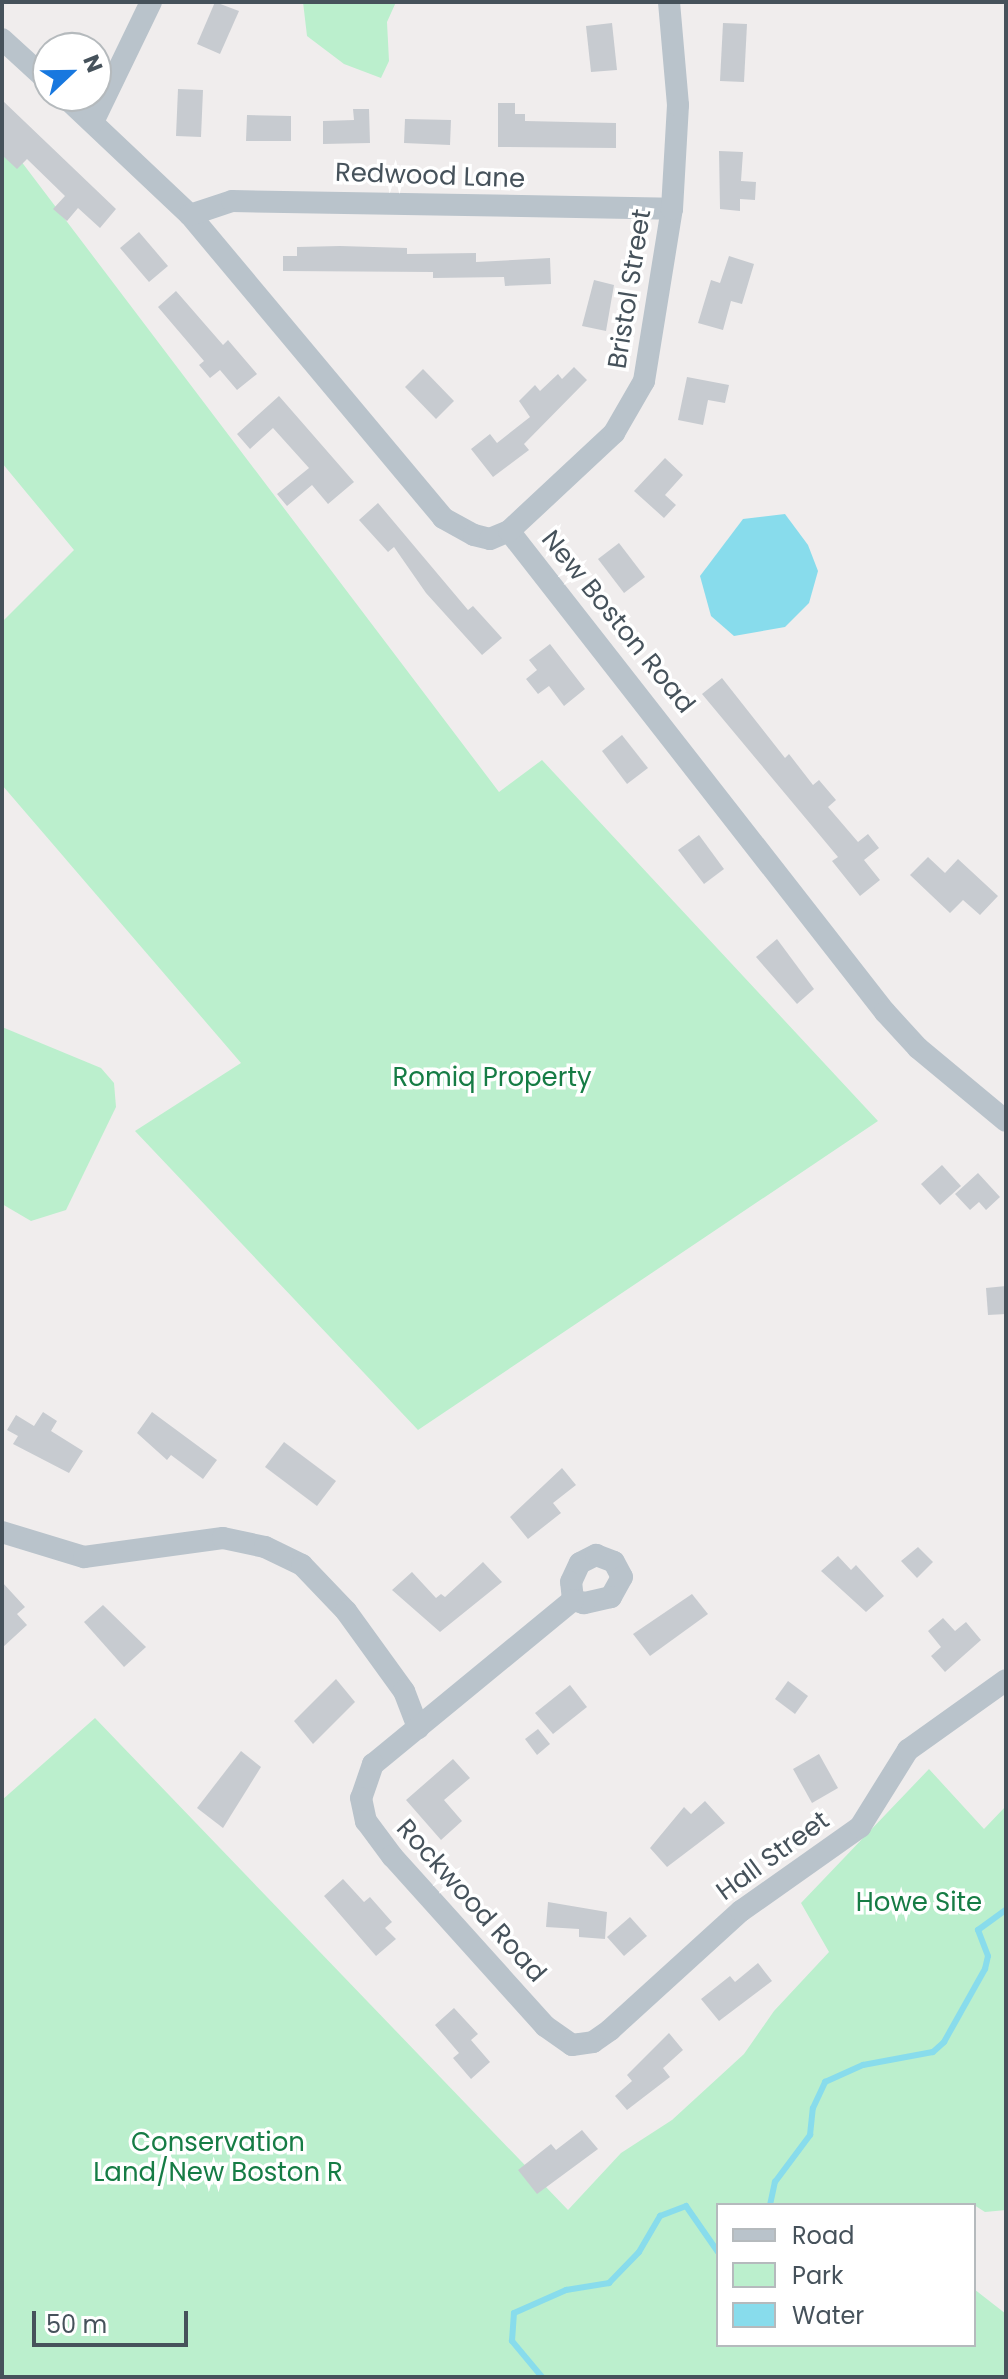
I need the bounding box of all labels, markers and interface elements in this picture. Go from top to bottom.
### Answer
north arrow [32,32,112,112]
text: N [75,50,110,77]
street label: Redwood Lane [334,157,526,195]
street label: Bristol Street [602,207,658,371]
street label: New Boston Road [535,524,701,720]
park label: Romiq Property [392,1062,592,1094]
street label: Hall Street [711,1805,835,1907]
street label: Rockwood Road [390,1813,552,1989]
park label: Howe Site [856,1887,982,1919]
park label: Conservation Land/New Boston R [93,2127,343,2188]
legend [716,2203,976,2347]
text: Road [792,2219,854,2252]
text: Park [792,2259,843,2292]
scale bar [36,2295,192,2345]
text: Water [792,2299,864,2332]
text: 50 m [46,2308,107,2341]

